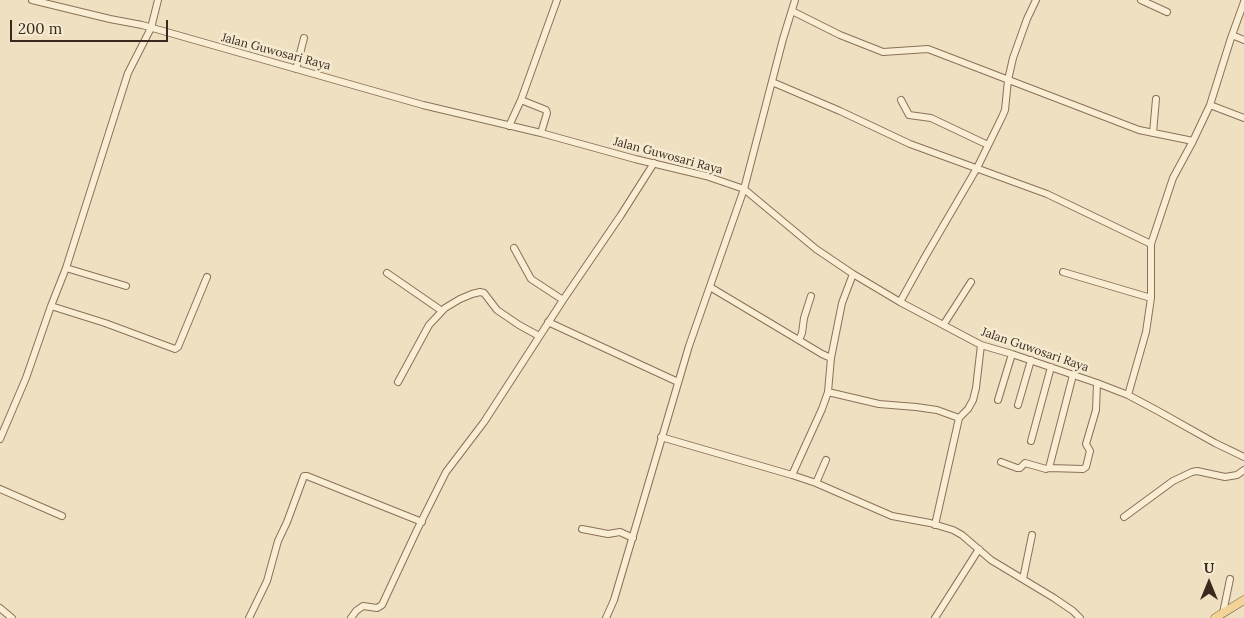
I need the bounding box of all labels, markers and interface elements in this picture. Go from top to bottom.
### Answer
scale bar [12,10,170,42]
text: 200 m [18,19,62,38]
street label: Jalan Guwosari Raya [220,30,332,74]
street label: Jalan Guwosari Raya [612,134,724,178]
street label: Jalan Guwosari Raya [979,325,1091,375]
north arrow [1184,558,1234,608]
text: U [1204,559,1214,577]

